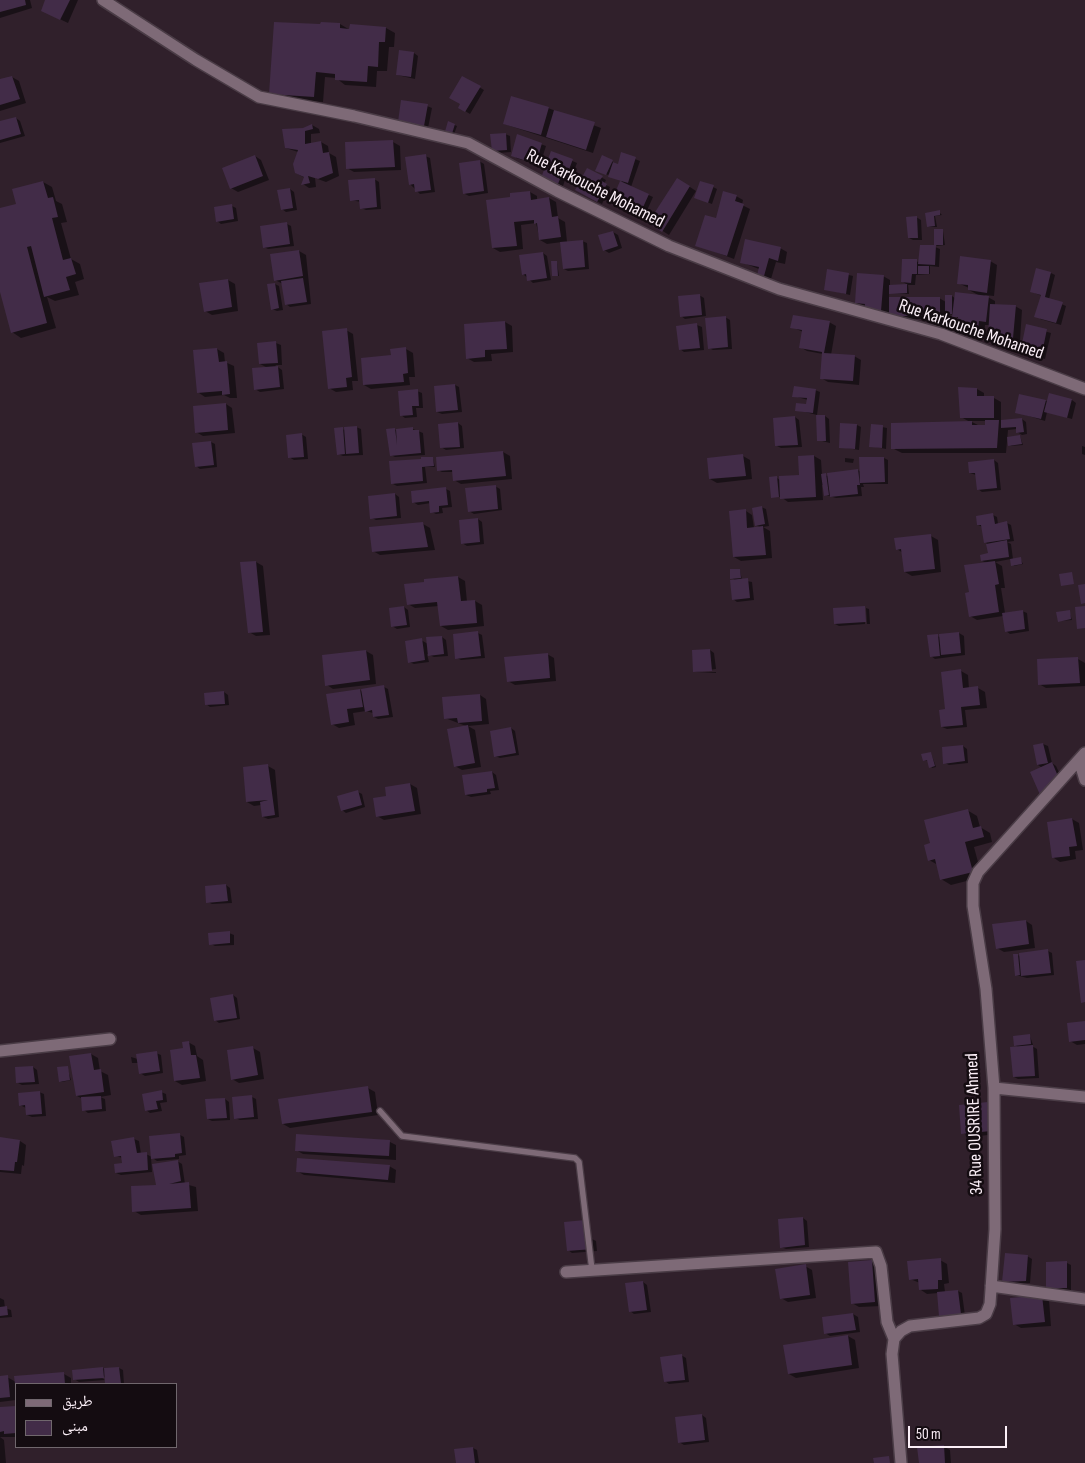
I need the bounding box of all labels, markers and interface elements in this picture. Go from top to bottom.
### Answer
street label: Rue Karkouche Mohamed [522,145,668,233]
street label: Rue Karkouche Mohamed [896,295,1046,365]
street label: 34 Rue OUSRIRE Ahmed [962,1053,988,1195]
legend [15,1383,178,1448]
text: طريق [62,1392,93,1411]
scale bar [910,1416,1009,1448]
text: مبنى [62,1417,88,1436]
text: 50 m [916,1425,941,1444]

